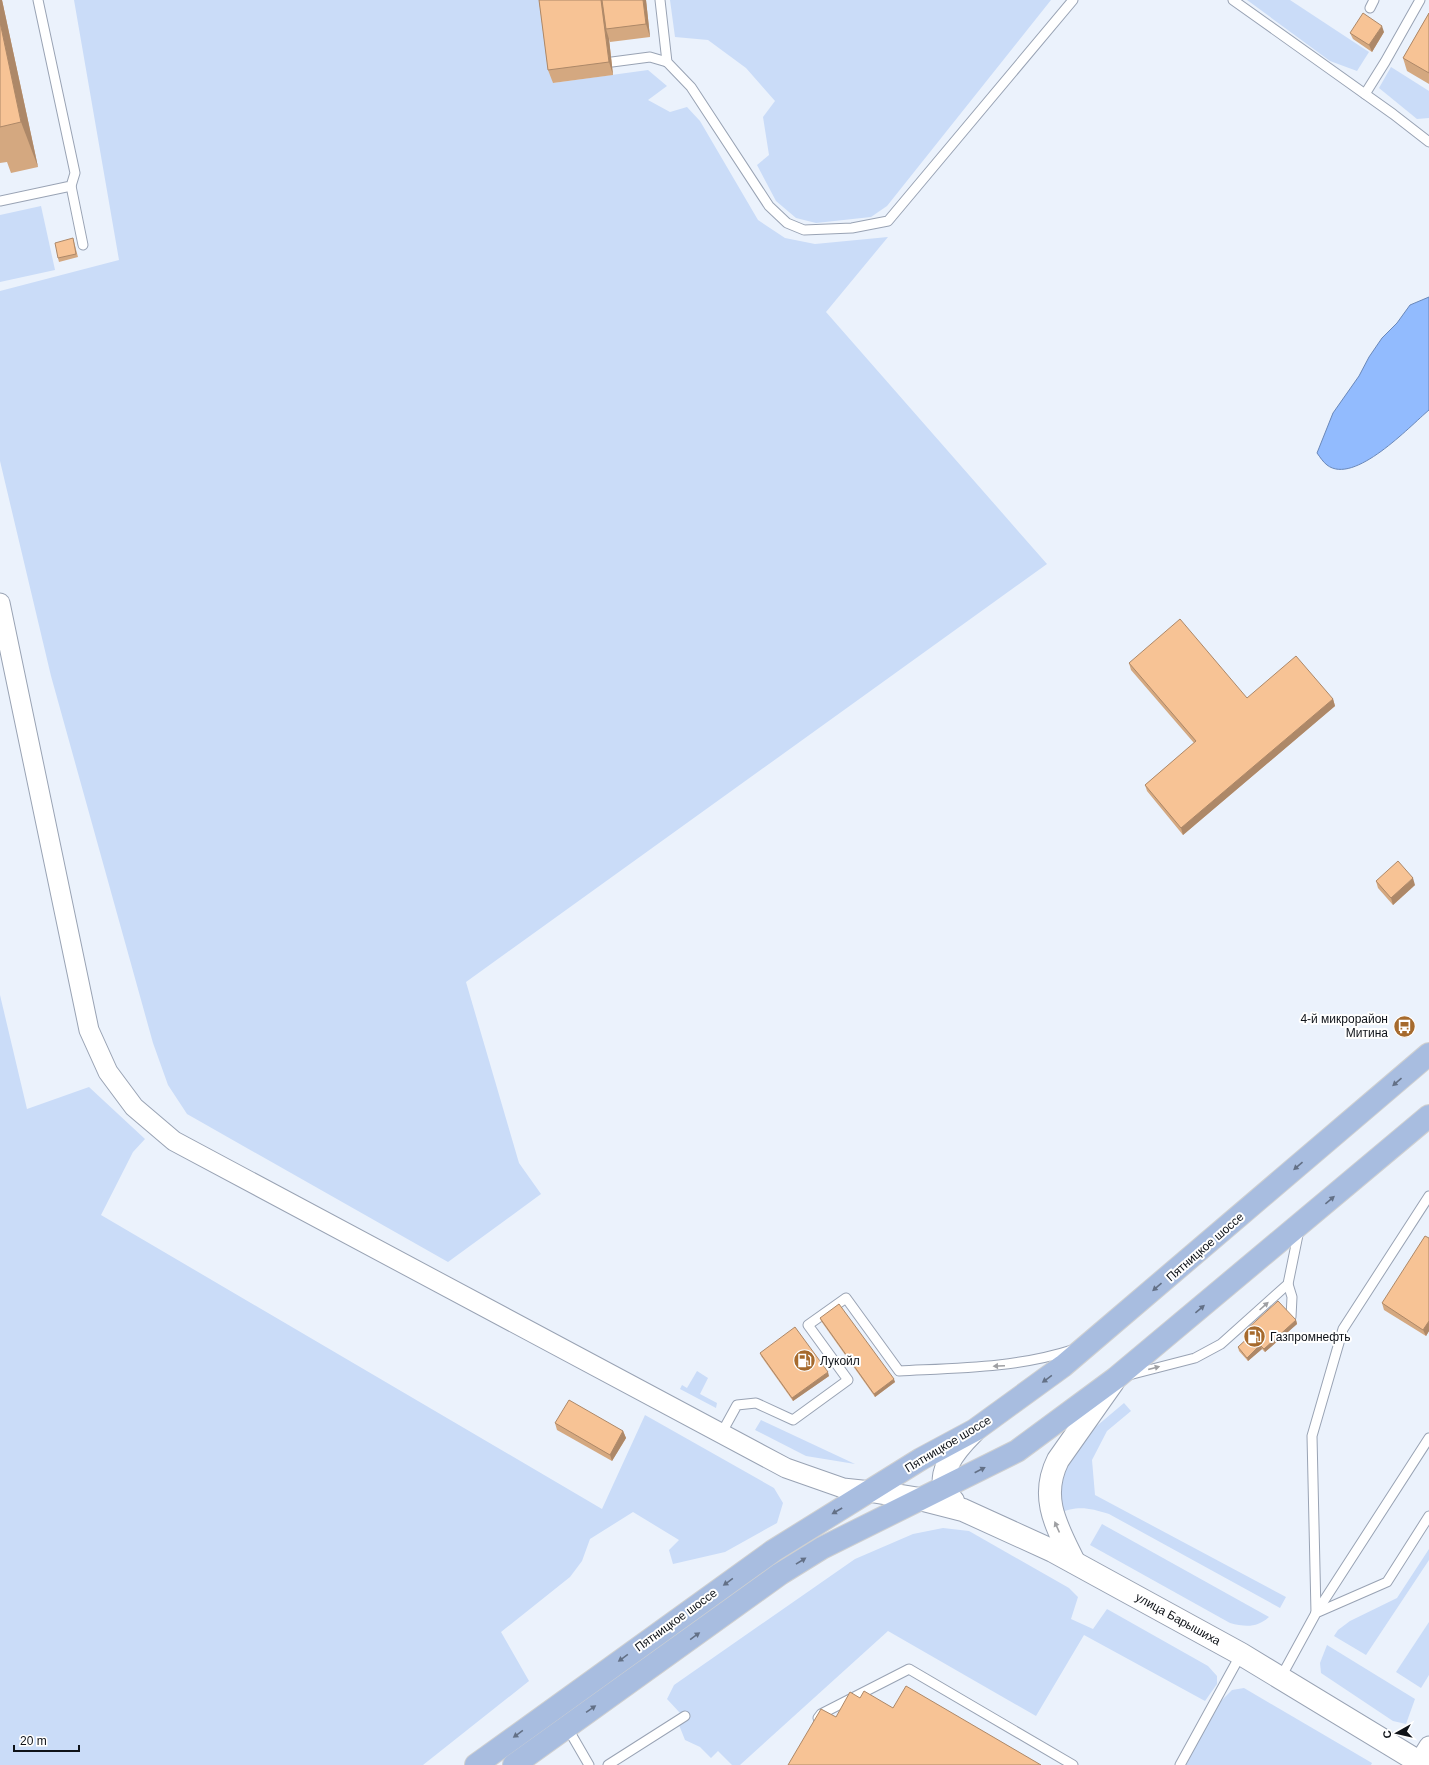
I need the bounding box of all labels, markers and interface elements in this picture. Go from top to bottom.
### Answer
place label: 4-й микрорайон Митина [1300,1012,1388,1040]
bus stop icon: 4-й микрорайон Митина [1391,1013,1417,1039]
one-way arrow [1392,1077,1402,1086]
one-way arrow [1293,1162,1304,1171]
one-way arrow [1325,1196,1334,1205]
street label: Пятницкое шоссе [1163,1209,1247,1284]
one-way arrow [1152,1283,1162,1292]
one-way arrow [1259,1301,1269,1310]
one-way arrow [1194,1304,1205,1313]
fuel station icon: Газпромнефть [1241,1324,1267,1350]
place label: Газпромнефть [1270,1330,1351,1344]
fuel station icon: Лукойл [791,1348,817,1374]
place label: Лукойл [820,1354,860,1368]
one-way arrow [993,1362,1005,1369]
one-way arrow [1147,1365,1160,1371]
one-way arrow [1041,1374,1052,1383]
street label: Пятницкое шоссе [902,1413,994,1475]
one-way arrow [975,1467,986,1473]
one-way arrow [831,1507,843,1514]
one-way arrow [1054,1522,1060,1533]
one-way arrow [795,1557,807,1564]
one-way arrow [723,1578,734,1586]
street label: Пятницкое шоссе [632,1585,720,1654]
street label: улица Барышиха [1133,1590,1223,1648]
one-way arrow [690,1632,700,1640]
one-way arrow [617,1654,628,1662]
one-way arrow [586,1705,596,1713]
north arrow [1377,1713,1417,1753]
scale bar [14,1727,79,1753]
one-way arrow [512,1730,523,1739]
text: С [1381,1730,1394,1739]
text: 20 m [20,1734,47,1748]

